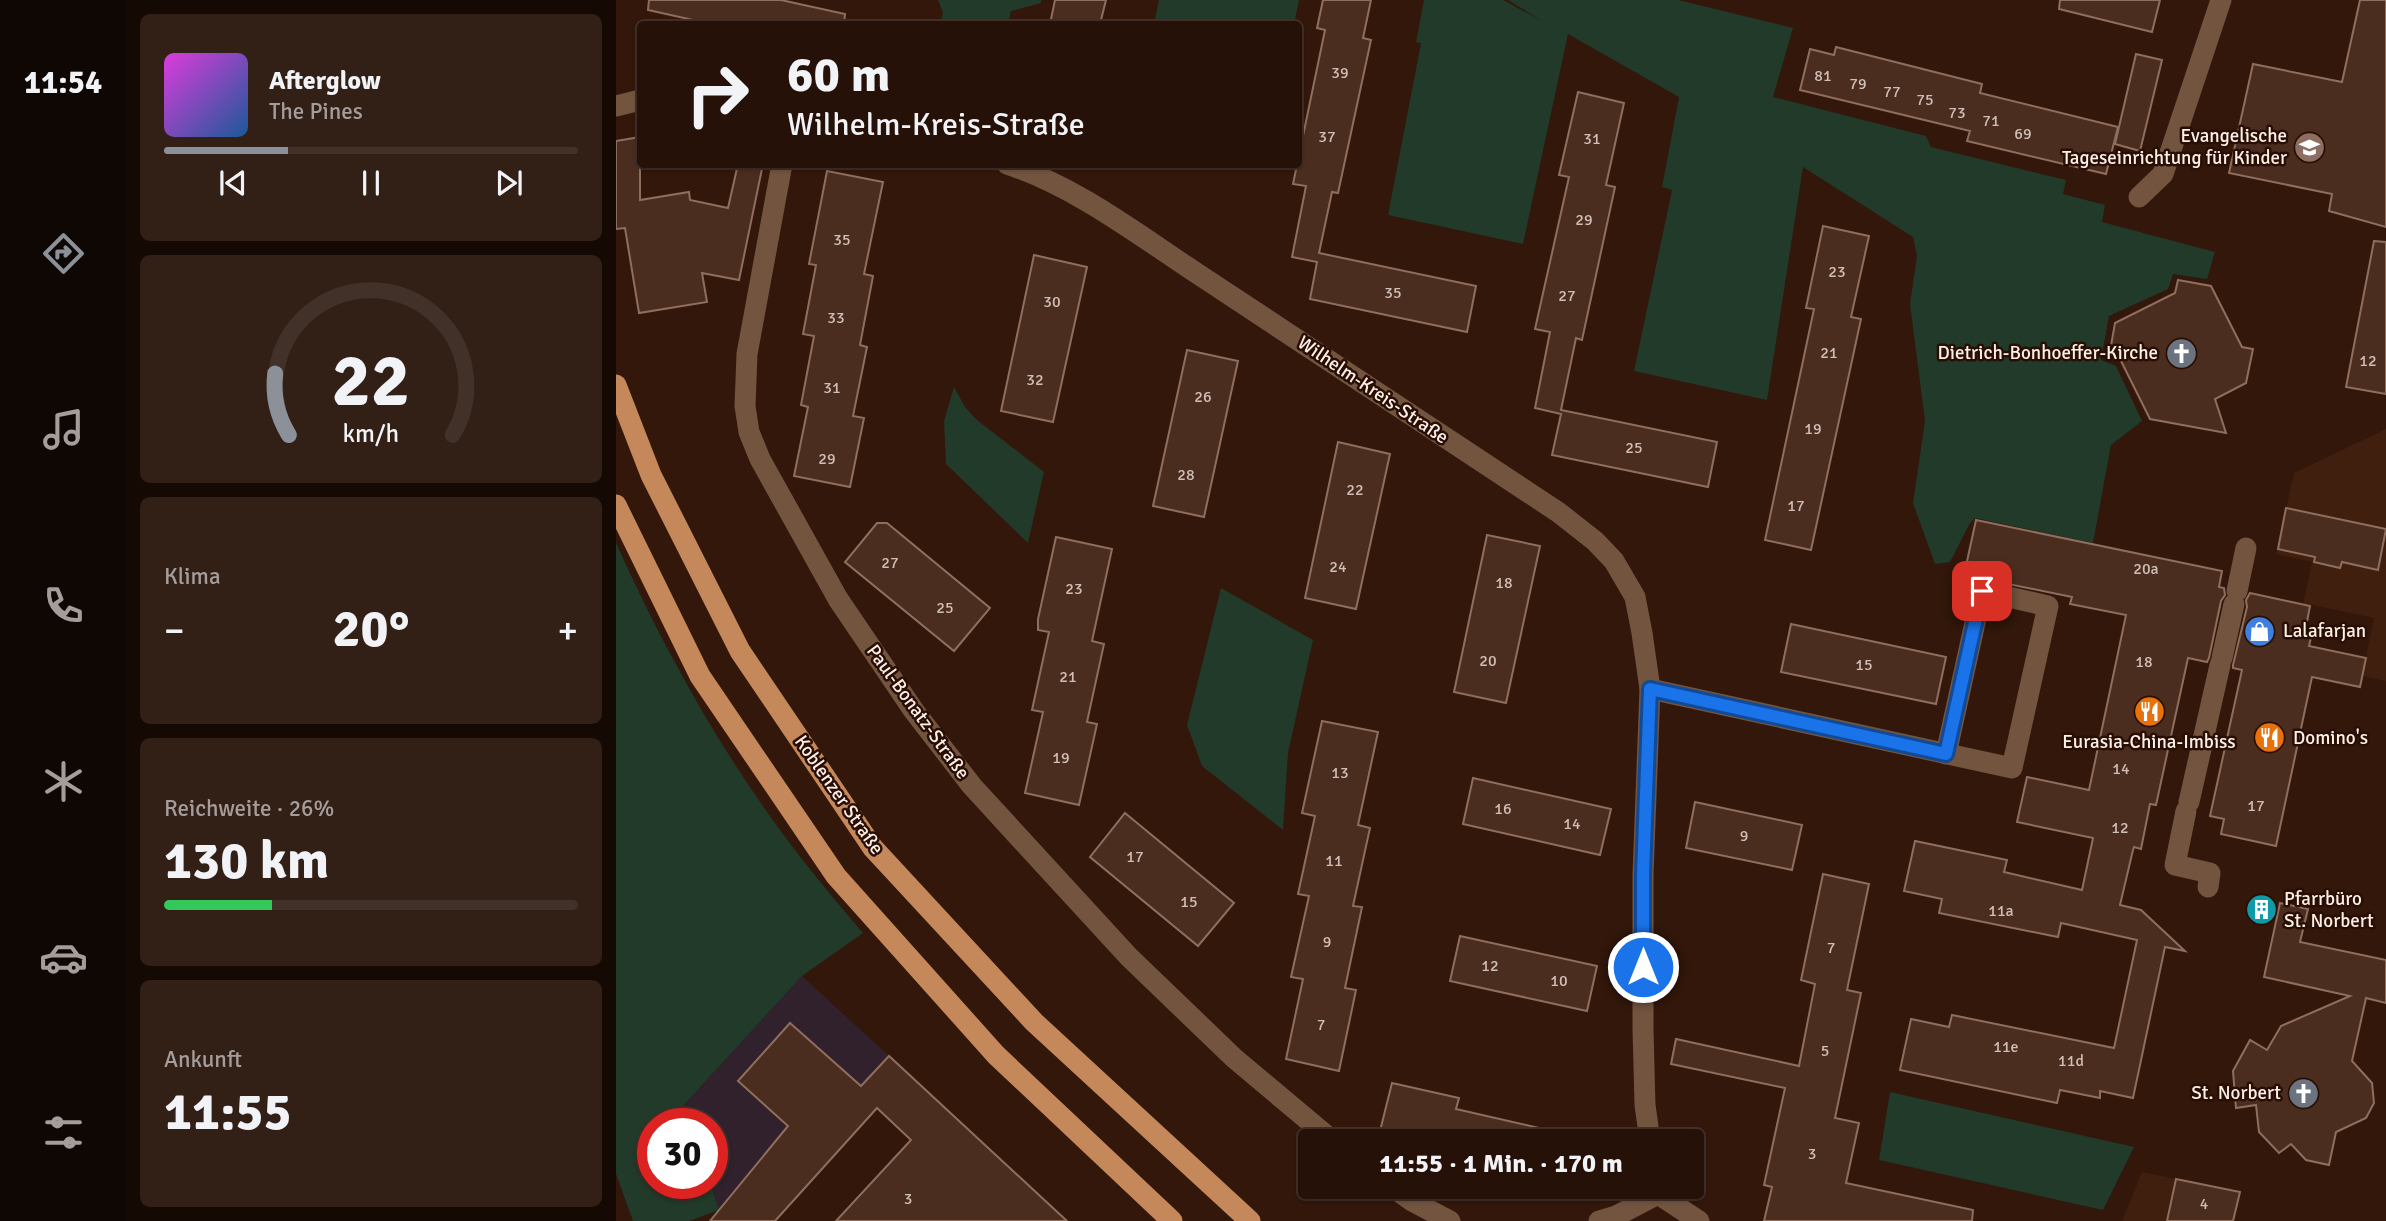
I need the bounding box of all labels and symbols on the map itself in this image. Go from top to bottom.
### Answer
house number: 39 [1331,63,1349,83]
house number: 81 [1814,66,1832,86]
house number: 79 [1849,74,1867,94]
house number: 77 [1883,82,1901,102]
house number: 75 [1916,90,1934,110]
house number: 73 [1948,103,1966,123]
house number: 71 [1982,111,2000,131]
house number: 69 [2014,124,2032,144]
place label: Evangelische Tageseinrichtung für Kinder [2062,124,2287,170]
house number: 37 [1318,127,1336,147]
house number: 31 [1583,129,1601,149]
school or university icon: Evangelische Tageseinrichtung für Kinder [2293,130,2327,164]
house number: 29 [1575,210,1593,230]
house number: 35 [833,230,851,250]
house number: 23 [1828,262,1846,282]
house number: 35 [1384,283,1402,303]
house number: 27 [1558,286,1576,306]
house number: 30 [1043,292,1061,312]
house number: 33 [827,308,845,328]
street label: Wilhelm-Kreis-Straße [1293,331,1453,449]
church icon: Dietrich-Bonhoeffer-Kirche [2164,336,2198,370]
place label: Dietrich-Bonhoeffer-Kirche [1937,341,2158,365]
house number: 21 [1820,343,1838,363]
house number: 12 [2359,351,2377,371]
house number: 32 [1026,370,1044,390]
house number: 31 [823,378,841,398]
house number: 26 [1194,387,1212,407]
house number: 19 [1804,419,1822,439]
house number: 25 [1625,438,1643,458]
house number: 29 [818,449,836,469]
house number: 28 [1177,465,1195,485]
house number: 22 [1346,480,1364,500]
house number: 17 [1787,496,1805,516]
house number: 27 [881,553,899,573]
house number: 24 [1329,557,1347,577]
house number: 20a [2133,559,2159,579]
pin [1952,561,2012,621]
house number: 18 [1495,573,1513,593]
house number: 23 [1065,579,1083,599]
house number: 25 [936,598,954,618]
shop icon: Lalafarjan [2243,614,2277,648]
place label: Lalafarjan [2283,619,2366,643]
street label: Paul-Bonatz-Straße [861,640,975,784]
house number: 20 [1479,651,1497,671]
house number: 18 [2135,652,2153,672]
house number: 15 [1855,655,1873,675]
house number: 21 [1059,667,1077,687]
restaurant icon: Eurasia-China-Imbiss [2132,694,2166,728]
restaurant icon: Domino's [2253,721,2287,755]
place label: Domino's [2293,726,2368,750]
place label: Eurasia-China-Imbiss [2062,730,2236,754]
street label: Koblenzer Straße [789,731,889,859]
house number: 19 [1052,748,1070,768]
house number: 14 [2112,759,2130,779]
house number: 13 [1331,763,1349,783]
house number: 17 [2247,796,2265,816]
house number: 16 [1494,799,1512,819]
house number: 14 [1563,814,1581,834]
house number: 12 [2111,818,2129,838]
house number: 9 [1740,826,1748,846]
house number: 17 [1126,847,1144,867]
house number: 11 [1325,851,1343,871]
place label: Pfarrbüro St. Norbert [2284,887,2374,933]
house number: 15 [1180,892,1198,912]
building icon: Pfarrbüro St. Norbert [2244,893,2278,927]
house number: 11a [1988,901,2014,921]
position arrow [1606,930,1680,1004]
house number: 9 [1323,932,1331,952]
house number: 7 [1827,938,1835,958]
house number: 12 [1481,956,1499,976]
house number: 10 [1550,971,1568,991]
house number: 7 [1317,1015,1325,1035]
house number: 11e [1993,1037,2019,1057]
house number: 5 [1821,1041,1829,1061]
house number: 11d [2058,1051,2084,1071]
church icon: St. Norbert [2287,1076,2321,1110]
place label: St. Norbert [2191,1081,2281,1105]
speed limit sign: 30 [637,1108,728,1199]
house number: 3 [1808,1144,1816,1164]
house number: 3 [904,1189,912,1209]
house number: 4 [2200,1194,2209,1214]

